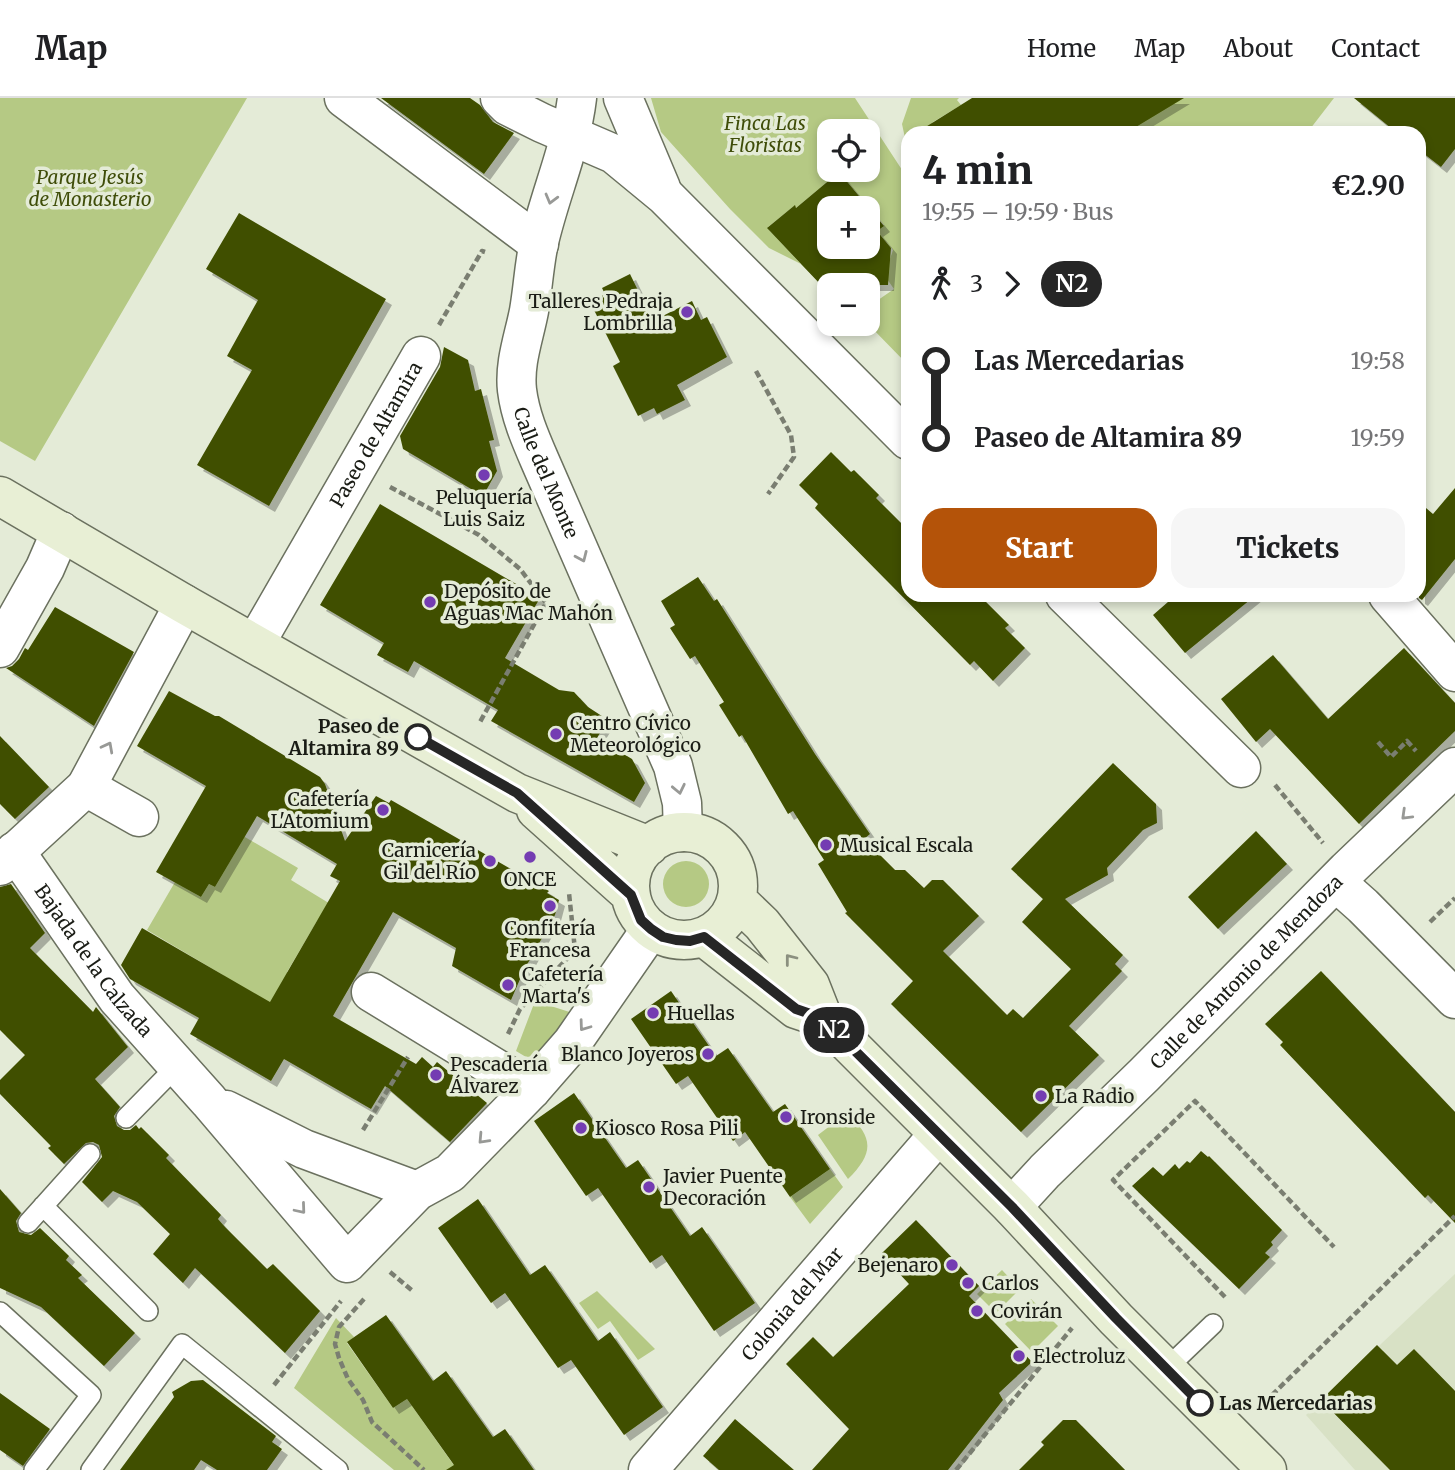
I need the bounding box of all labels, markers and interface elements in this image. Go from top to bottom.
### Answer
text: Map [35,28,108,69]
text: Home [1027,33,1096,64]
text: Map [1134,33,1185,64]
text: About [1223,33,1293,64]
text: Contact [1331,33,1420,64]
park label: Finca Las Floristas [723,111,806,157]
map controls [817,119,880,336]
button: locate [817,119,880,182]
text: 4 min [922,147,1033,194]
park label: Parque Jesús de Monasterio [29,165,152,211]
text: €2.90 [1331,169,1405,202]
one-way arrow [545,193,559,205]
button: + [817,196,880,259]
text: 19:55 – 19:59 · Bus [922,197,1114,226]
icon: walk [922,265,960,303]
icon: forward [993,265,1031,303]
text: N2 [1055,268,1088,299]
text: 3 [970,269,983,298]
button: − [817,273,880,336]
place label: Talleres Pedraja Lombrilla [528,289,673,335]
marker: Talleres Pedraja Lombrilla [679,304,695,320]
text: Las Mercedarias [974,344,1184,377]
text: 19:58 [1351,346,1405,375]
street label: Paseo de Altamira [324,357,427,511]
street label: Calle del Monte [509,404,584,542]
text: Paseo de Altamira 89 [974,421,1242,454]
text: 19:59 [1351,423,1405,452]
marker: Peluquería Luis Saiz [476,467,492,483]
place label: Peluquería Luis Saiz [435,485,533,531]
button: Start [922,508,1157,588]
button: Tickets [1171,508,1405,588]
one-way arrow [574,550,588,562]
place label: Depósito de Aguas Mac Mahón [443,579,614,625]
marker: Depósito de Aguas Mac Mahón [422,594,438,610]
place label: Centro Cívico Meteorológico [570,711,701,757]
place label: Paseo de Altamira 89 [288,714,399,760]
marker: Paseo de Altamira 89 [405,724,431,750]
marker: Centro Cívico Meteorológico [548,726,564,742]
one-way arrow [100,742,113,754]
one-way arrow [671,783,686,795]
place label: Cafetería L'Atomium [270,787,369,833]
marker: Cafetería L'Atomium [375,802,391,818]
one-way arrow [1401,806,1414,819]
place label: Musical Escala [840,833,973,857]
marker: Musical Escala [818,837,834,853]
place label: Carnicería Gil del Río [382,838,476,884]
marker: ONCE [522,849,538,865]
marker: Carnicería Gil del Río [482,853,498,869]
place label: ONCE [504,867,556,891]
street label: Calle de Antonio de Mendoza [1145,870,1348,1074]
street label: Bajada de la Calzada [30,880,158,1042]
marker: Confitería Francesa [542,898,558,914]
place label: Confitería Francesa [504,916,596,962]
one-way arrow [786,955,798,968]
place label: Cafetería Marta's [522,962,604,1008]
marker: Cafetería Marta's [500,977,516,993]
place label: Huellas [667,1001,735,1025]
marker: Huellas [645,1005,661,1021]
line badge: N2 [802,1007,866,1053]
text: N2 [817,1014,851,1045]
one-way arrow [580,1018,592,1030]
place label: Blanco Joyeros [561,1042,694,1066]
marker: Blanco Joyeros [700,1046,716,1062]
place label: Pescadería Álvarez [449,1052,548,1098]
marker: Pescadería Álvarez [428,1067,444,1083]
place label: La Radio [1055,1084,1134,1108]
marker: La Radio [1033,1088,1049,1104]
place label: Ironside [800,1105,875,1129]
marker: Ironside [778,1109,794,1125]
place label: Kiosco Rosa Pili [595,1116,739,1140]
marker: Kiosco Rosa Pili [573,1120,589,1136]
one-way arrow [478,1130,491,1143]
place label: Javier Puente Decoración [662,1164,783,1210]
marker: Javier Puente Decoración [641,1179,657,1195]
one-way arrow [293,1200,305,1213]
street label: Colonia del Mar [736,1241,848,1366]
place label: Bejenaro [857,1253,938,1277]
marker: Bejenaro [944,1257,960,1273]
place label: Carlos [982,1271,1039,1295]
marker: Carlos [960,1275,976,1291]
place label: Covirán [991,1299,1063,1323]
marker: Covirán [969,1303,985,1319]
place label: Electroluz [1033,1344,1125,1368]
marker: Electroluz [1011,1348,1027,1364]
marker: Las Mercedarias [1187,1390,1213,1416]
place label: Las Mercedarias [1219,1391,1373,1415]

